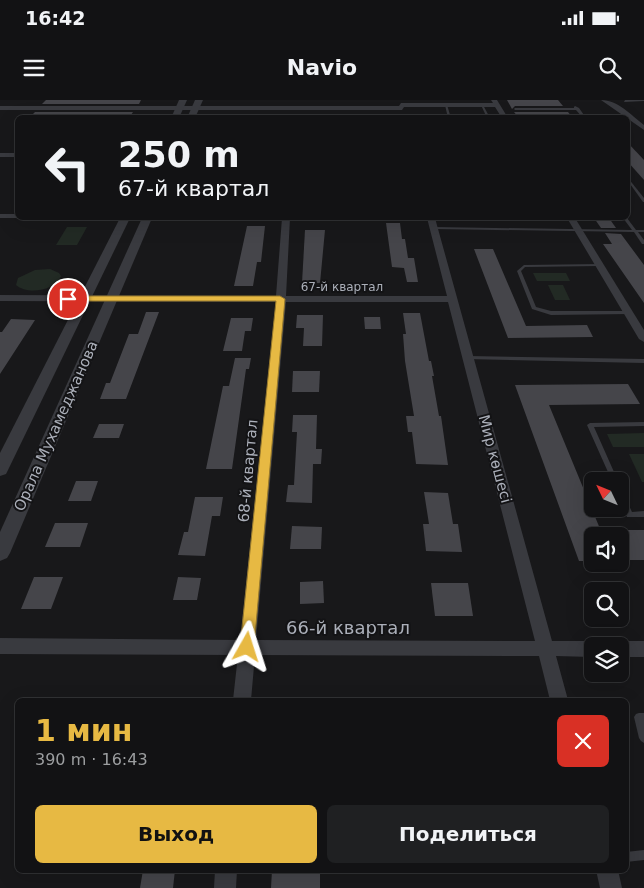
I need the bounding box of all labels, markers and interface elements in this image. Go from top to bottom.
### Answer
text: 16:42 [25,7,85,29]
icon: menu [20,54,48,82]
icon: search [596,54,624,82]
text: Navio [287,55,357,80]
icon: left [35,135,100,200]
text: 250 m [118,135,240,175]
text: 67-й квартал [118,176,269,201]
pin [47,278,89,320]
street label: 67-й квартал [301,280,383,294]
icon: arrive [54,285,82,313]
street label: Орала Мухамеджанова [10,338,102,514]
street label: Мир көшесі [475,413,515,505]
street label: 68-й квартал [235,419,261,523]
north arrow [584,472,629,518]
map controls [584,472,629,682]
button: sound [584,527,629,572]
button: search [584,582,629,627]
street label: 66-й квартал [286,617,410,638]
position arrow [220,620,272,672]
button: layers [584,637,629,682]
text: 1 мин [35,713,133,748]
button: close [557,715,609,767]
text: 390 m · 16:43 [35,750,148,769]
button: Выход [35,805,317,863]
button: Поделиться [327,805,609,863]

